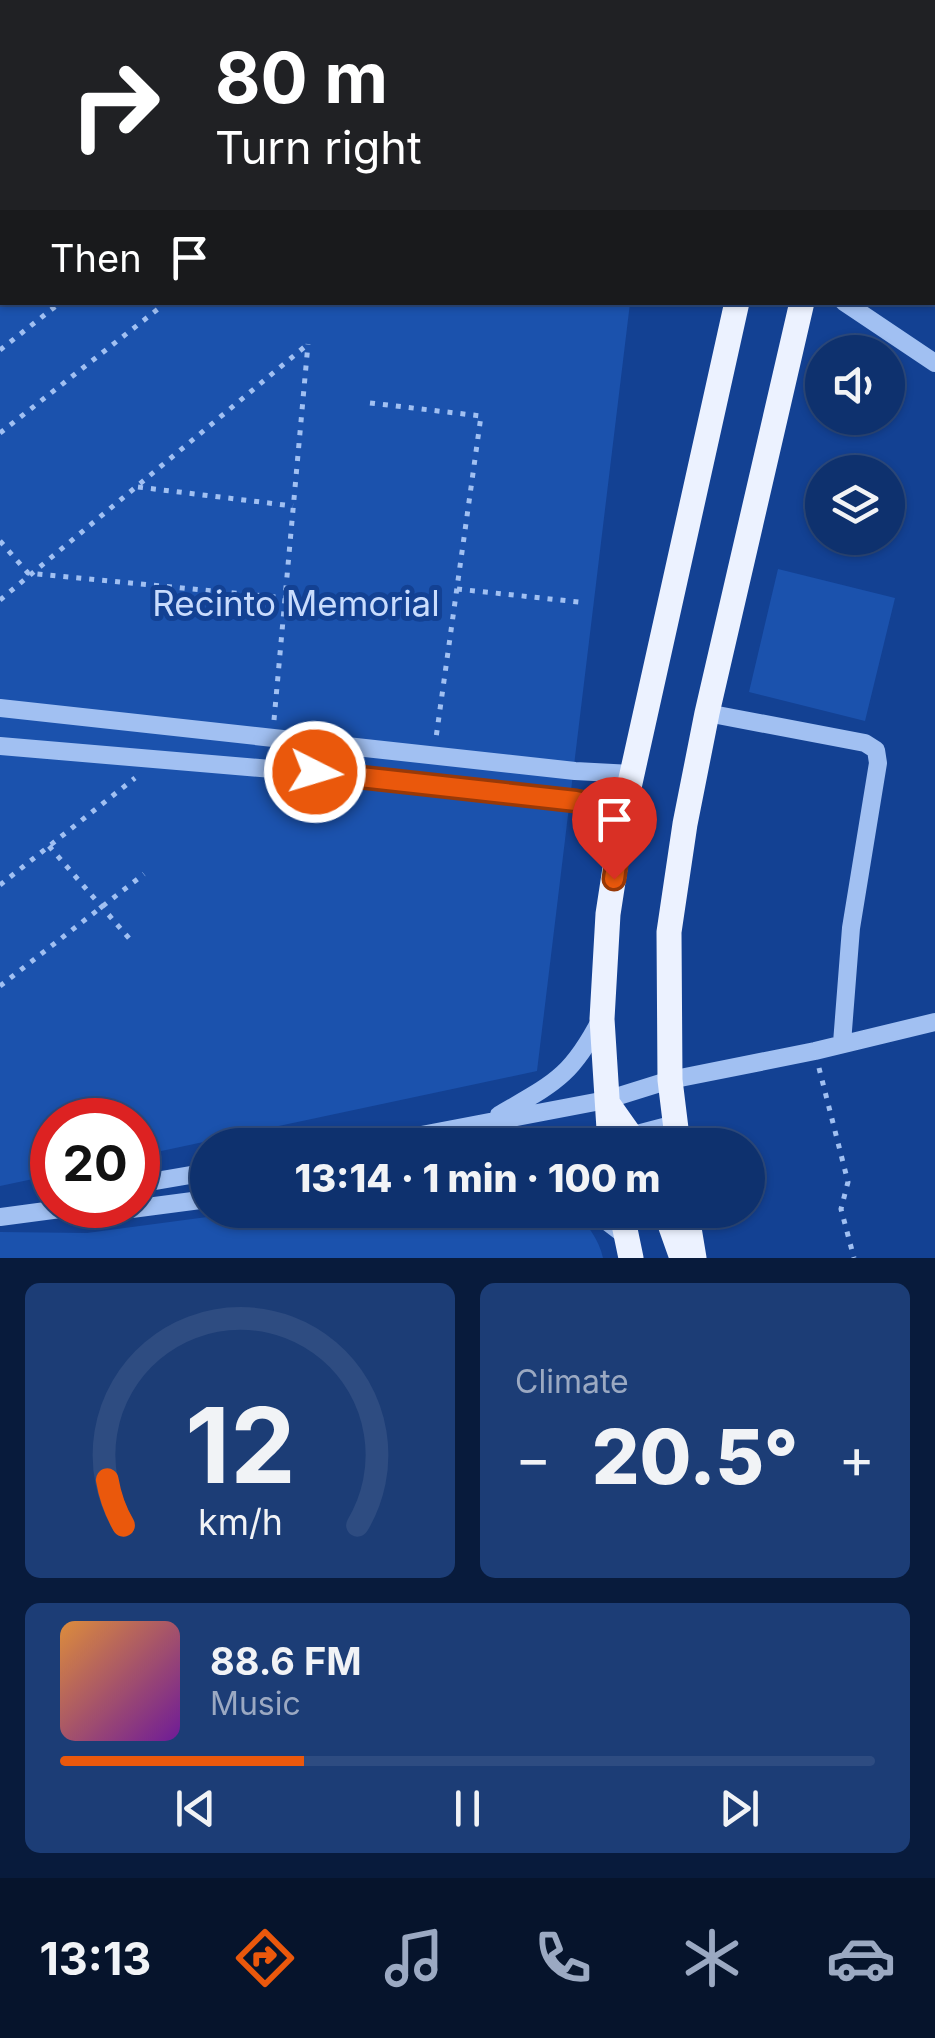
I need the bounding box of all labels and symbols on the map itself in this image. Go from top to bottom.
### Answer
park label: Recinto Memorial [152,582,440,624]
position arrow [263,720,367,824]
pin [572,777,657,880]
speed limit sign: 20 [30,1098,160,1228]

